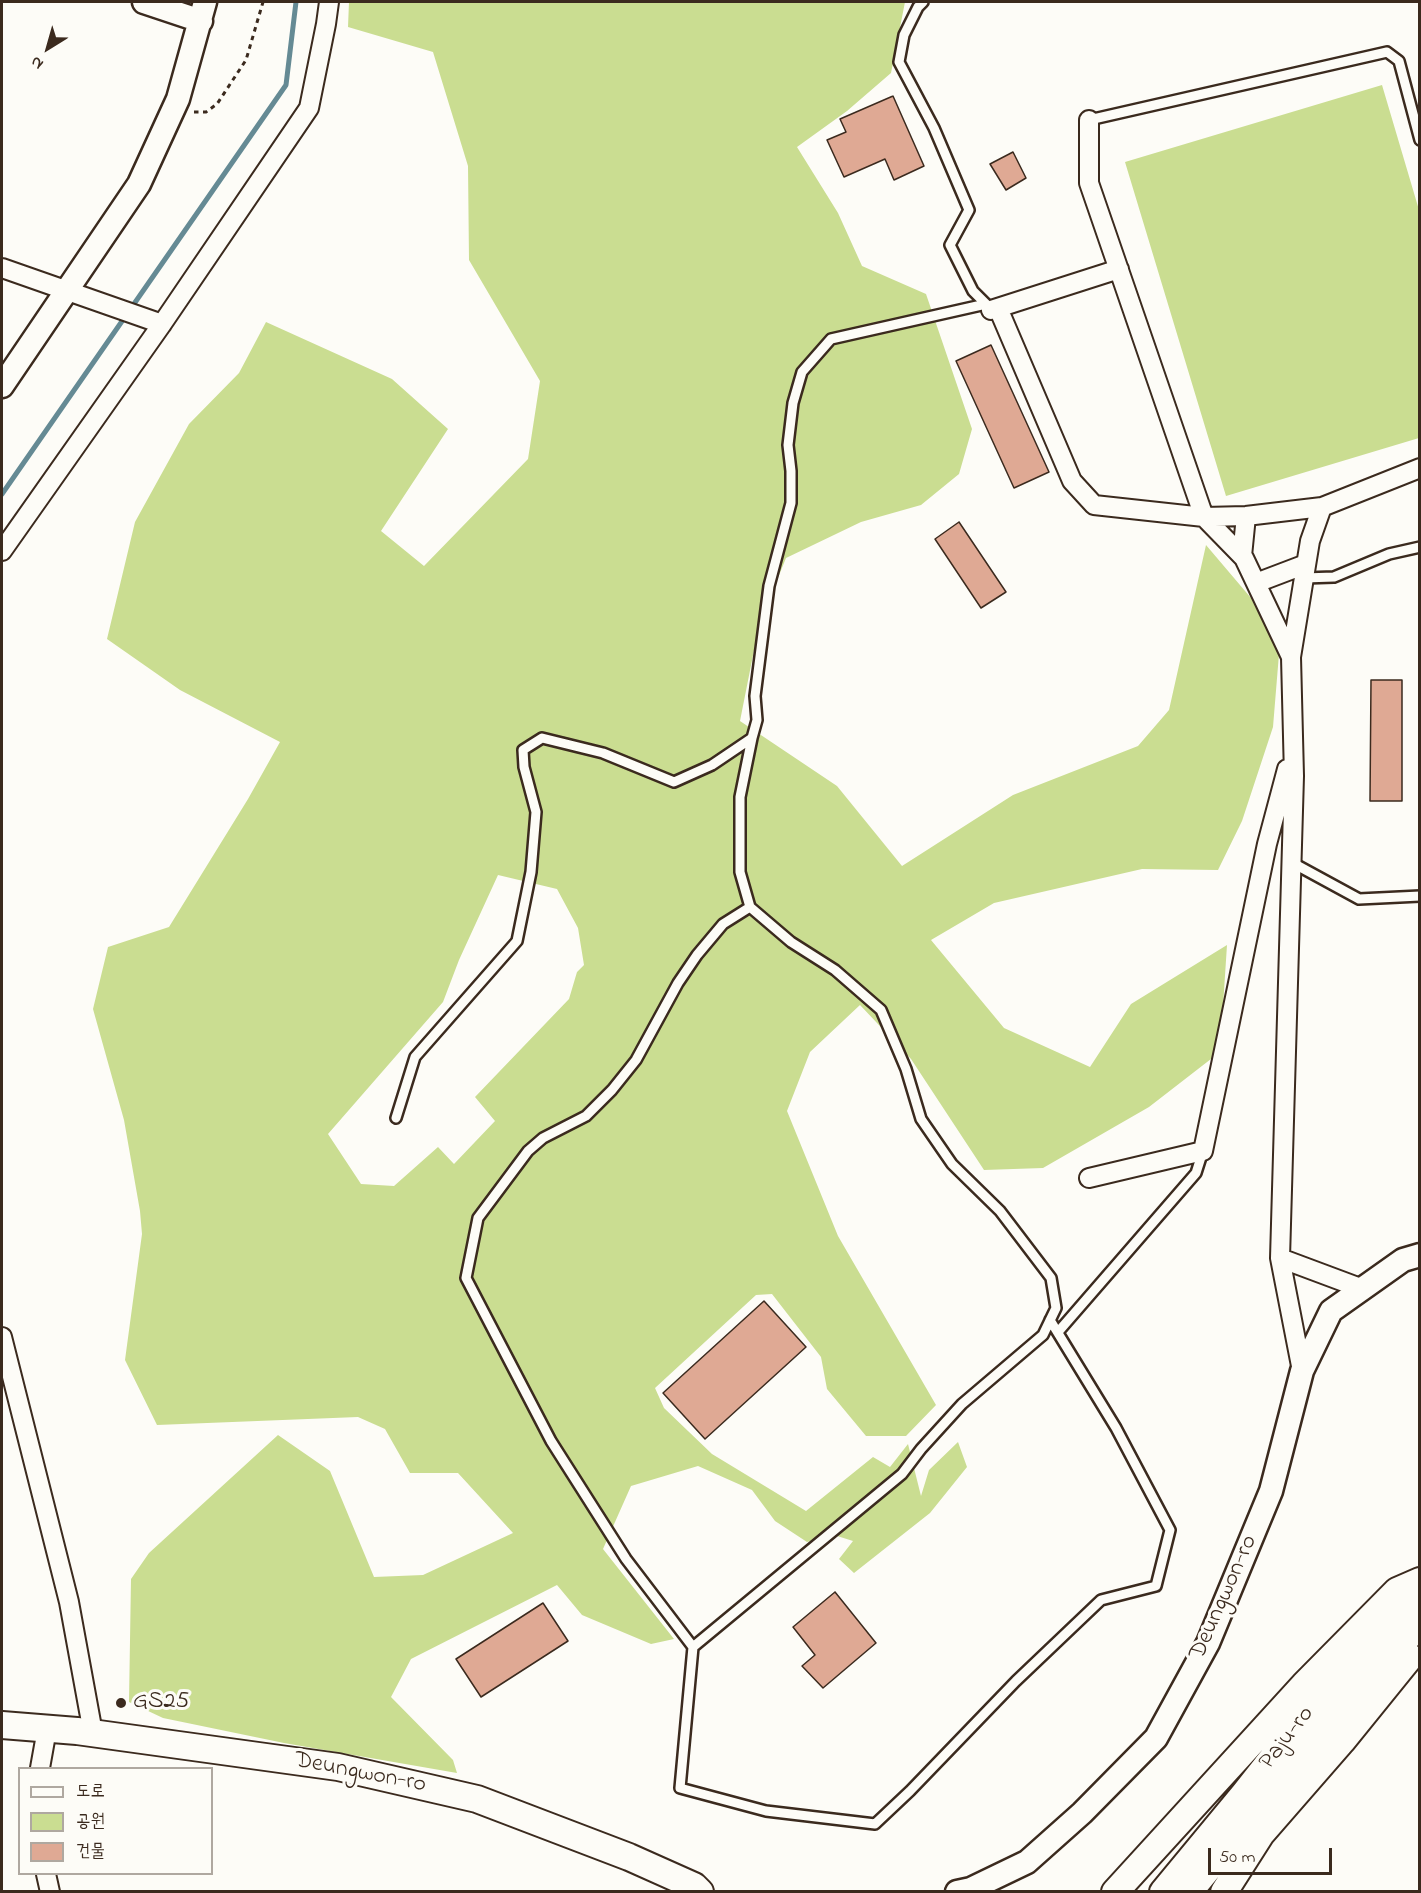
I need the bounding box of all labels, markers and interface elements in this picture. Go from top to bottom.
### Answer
north arrow [18,18,78,78]
text: N [26,50,49,75]
street label: Deungwon-ro [1185,1531,1265,1665]
place label: GS25 [133,1689,189,1717]
marker: GS25 [114,1696,128,1710]
street label: Paju-ro [1254,1701,1322,1777]
street label: Deungwon-ro [292,1747,428,1801]
legend [18,1767,213,1875]
text: 도로 [76,1779,105,1805]
text: 공원 [76,1809,105,1835]
scale bar [1211,1836,1336,1874]
text: 건물 [76,1839,105,1865]
text: 50 m [1219,1845,1256,1871]

